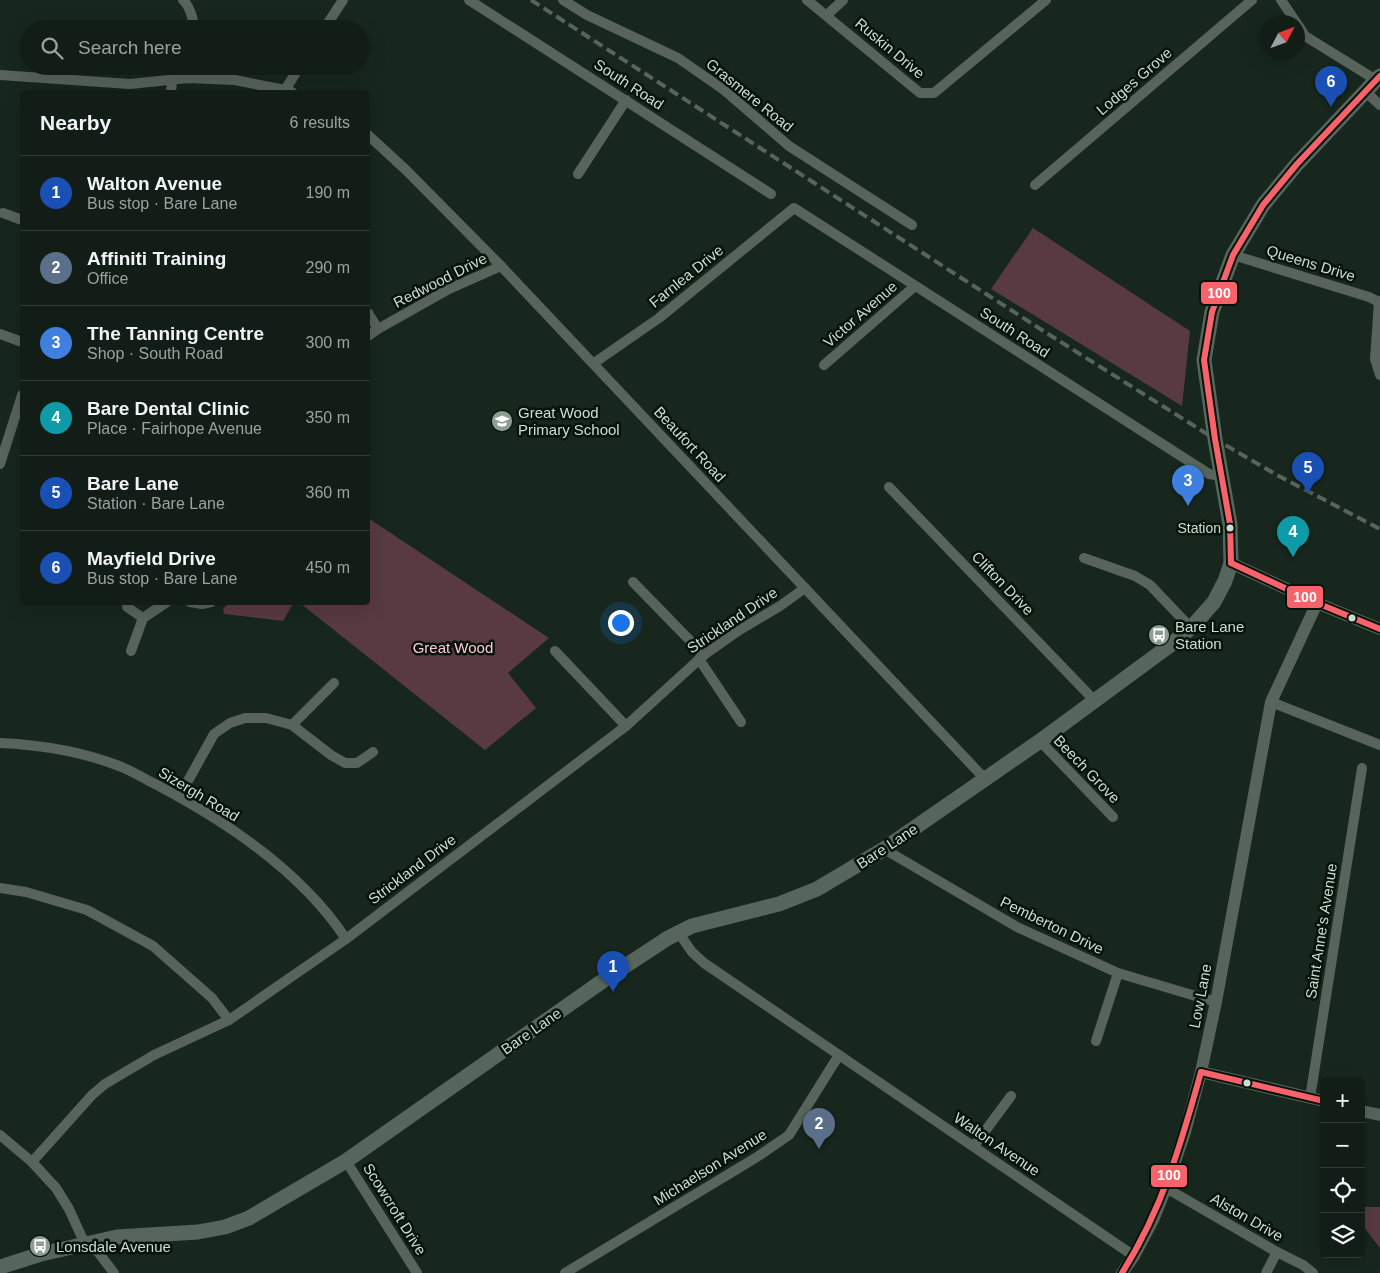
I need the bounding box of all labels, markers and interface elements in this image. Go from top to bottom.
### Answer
street label: Ruskin Drive [852,14,928,82]
north arrow [1260,15,1305,60]
search box [20,20,370,75]
icon: search [38,34,66,62]
text: Search here [78,37,182,58]
street label: Lodges Grove [1093,44,1175,118]
street label: South Road [591,55,667,113]
street label: Grasmere Road [703,55,797,135]
pin: 6 [1315,66,1347,107]
text: Nearby [40,111,111,134]
text: 6 results [290,114,350,131]
text: Walton Avenue [87,173,222,194]
text: 1 [52,184,60,201]
text: 190 m [306,184,350,201]
text: Bus stop · Bare Lane [87,195,237,212]
street label: Farnlea Drive [646,241,726,311]
street label: Queens Drive [1265,241,1357,285]
text: Affiniti Training [87,248,226,269]
street label: Redwood Drive [390,249,490,311]
text: 2 [52,259,60,276]
text: 290 m [306,259,350,276]
text: Office [87,270,129,287]
street label: Victor Avenue [820,277,900,351]
line badge: 100 [1200,281,1238,305]
text: 100 [1207,285,1231,301]
street label: South Road [977,303,1053,361]
text: The Tanning Centre [87,323,264,344]
text: 3 [52,334,60,351]
text: 300 m [306,334,350,351]
text: Shop · South Road [87,345,223,362]
text: Bare Dental Clinic [87,398,250,419]
street label: Beaufort Road [651,403,729,485]
place label: Great Wood Primary School [518,404,620,438]
text: 4 [52,409,60,426]
text: 350 m [306,409,350,426]
school or university icon: Great Wood Primary School [490,409,514,433]
text: Place · Fairhope Avenue [87,420,262,437]
pin: 5 [1292,452,1324,493]
pin: 3 [1172,465,1204,506]
text: Bare Lane [87,473,179,494]
text: 5 [52,484,60,501]
text: 360 m [306,484,350,501]
text: Station · Bare Lane [87,495,225,512]
pin: 4 [1277,516,1309,557]
place label: Station [1177,520,1221,536]
marker: Station [1225,523,1235,533]
text: Mayfield Drive [87,548,216,569]
street label: Clifton Drive [969,548,1037,618]
text: 6 [52,559,60,576]
text: 450 m [306,559,350,576]
text: Bus stop · Bare Lane [87,570,237,587]
street label: Strickland Drive [684,584,780,656]
line badge: 100 [1286,585,1324,609]
text: 100 [1293,589,1317,605]
your location [608,610,634,636]
unlabelled marker [1347,613,1357,623]
place label: Bare Lane Station [1175,618,1244,652]
bus stop icon: Bare Lane Station [1147,623,1171,647]
park label: Great Wood [413,639,493,656]
street label: Beech Grove [1050,732,1124,806]
street label: Sizergh Road [156,763,242,825]
street label: Bare Lane [853,820,921,872]
street label: Strickland Drive [365,831,459,907]
street label: Saint Anne's Avenue [1302,862,1340,1000]
street label: Pemberton Drive [998,893,1106,957]
pin: 1 [597,951,629,992]
street label: Low Lane [1185,962,1215,1030]
street label: Bare Lane [498,1004,564,1058]
unlabelled marker [1242,1078,1252,1088]
map controls [1320,1078,1365,1258]
button: + [1320,1078,1365,1123]
pin: 2 [803,1108,835,1149]
street label: Walton Avenue [951,1109,1043,1179]
button: − [1320,1123,1365,1168]
street label: Michaelson Avenue [650,1125,770,1209]
street label: Scowcroft Drive [360,1160,430,1258]
line badge: 100 [1150,1164,1188,1188]
text: 100 [1157,1167,1181,1183]
button: locate [1320,1168,1365,1213]
street label: Alston Drive [1208,1189,1286,1245]
button: layers [1320,1213,1365,1258]
bus stop icon: Lonsdale Avenue [28,1234,52,1258]
place label: Lonsdale Avenue [56,1238,171,1255]

